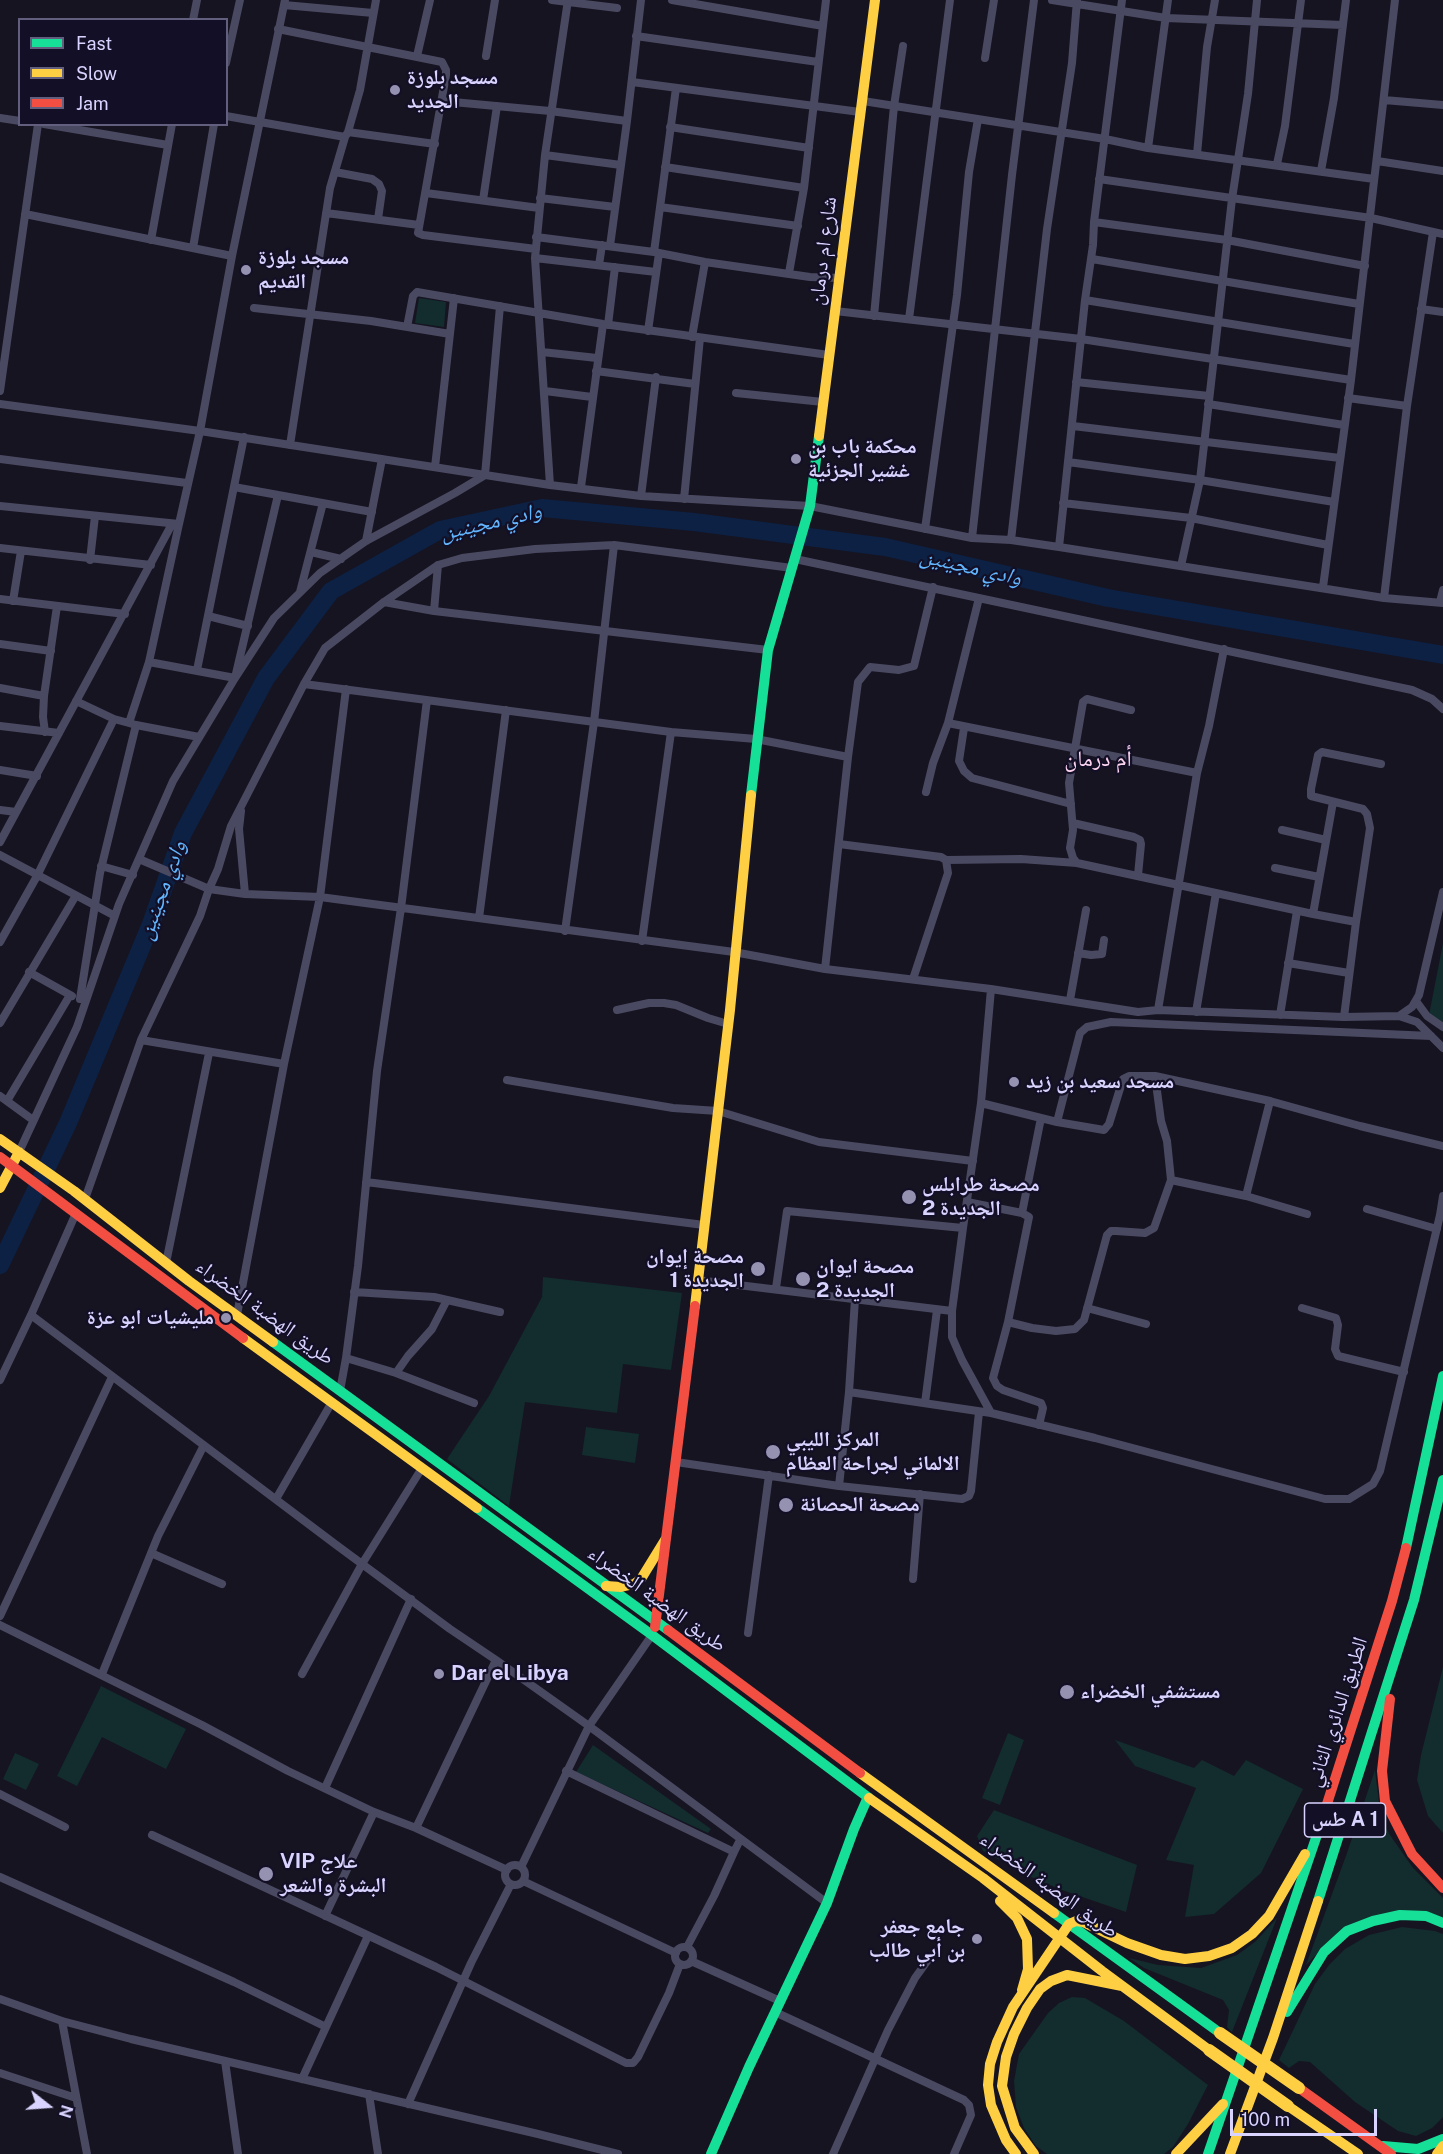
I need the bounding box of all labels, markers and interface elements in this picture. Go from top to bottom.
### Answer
legend [18,18,228,126]
text: Fast [76,33,112,54]
text: Slow [76,63,117,84]
place label: مسجد بلوزة الجديد [407,65,498,115]
marker: مسجد بلوزة الجديد [388,83,402,97]
text: Jam [76,93,109,114]
street label: شارع ام درمان [804,195,842,307]
place label: مسجد بلوزة القديم [258,245,349,295]
marker: مسجد بلوزة القديم [239,263,253,277]
place label: محكمة باب بن غشير الجزئية [808,434,917,484]
marker: محكمة باب بن غشير الجزئية [789,452,803,466]
water label: وادي مجينين [438,498,544,546]
water label: وادي مجينين [918,543,1024,591]
district label: أم درمان [1064,746,1132,772]
water label: وادي مجينين [132,837,192,943]
place label: مسجد سعيد بن زيد [1026,1069,1174,1095]
marker: مسجد سعيد بن زيد [1007,1075,1021,1089]
place label: مصحة طرابلس الجديدة 2 [922,1172,1040,1222]
marker: مصحة طرابلس الجديدة 2 [900,1188,918,1206]
place label: مصحة إيوان الجديدة 1 [646,1244,744,1294]
street label: طريق الهضبة الخضراء [191,1253,339,1371]
place label: مصحة ايوان الجديدة 2 [816,1254,914,1304]
marker: مصحة إيوان الجديدة 1 [749,1260,767,1278]
marker: مصحة ايوان الجديدة 2 [794,1270,812,1288]
place label: مليشيات ابو عزة [87,1305,214,1331]
marker: مليشيات ابو عزة [219,1311,233,1325]
place label: المركز الليبي الالماني لجراحة العظام [786,1427,960,1477]
marker: المركز الليبي الالماني لجراحة العظام [764,1443,782,1461]
place label: مصحة الحصانة [800,1492,920,1518]
marker: مصحة الحصانة [777,1496,795,1514]
street label: طريق الهضبة الخضراء [583,1540,731,1658]
street label: الطريق الدائري الثاني [1301,1634,1373,1790]
place label: Dar el Libya [451,1661,569,1687]
marker: Dar el Libya [432,1667,446,1681]
place label: مستشفي الخضراء [1080,1679,1220,1705]
marker: مستشفي الخضراء [1058,1683,1076,1701]
road number: طس A 1 [1304,1803,1386,1837]
street label: طريق الهضبة الخضراء [975,1826,1123,1944]
place label: VIP علاج البشرة والشعر [280,1849,387,1899]
marker: VIP علاج البشرة والشعر [257,1865,275,1883]
place label: جامع جعفر بن أبي طالب [869,1914,965,1964]
marker: جامع جعفر بن أبي طالب [970,1932,984,1946]
north arrow [18,2076,78,2136]
scale bar [1233,2097,1380,2135]
text: N [55,2103,77,2120]
text: 100 m [1241,2109,1290,2130]

